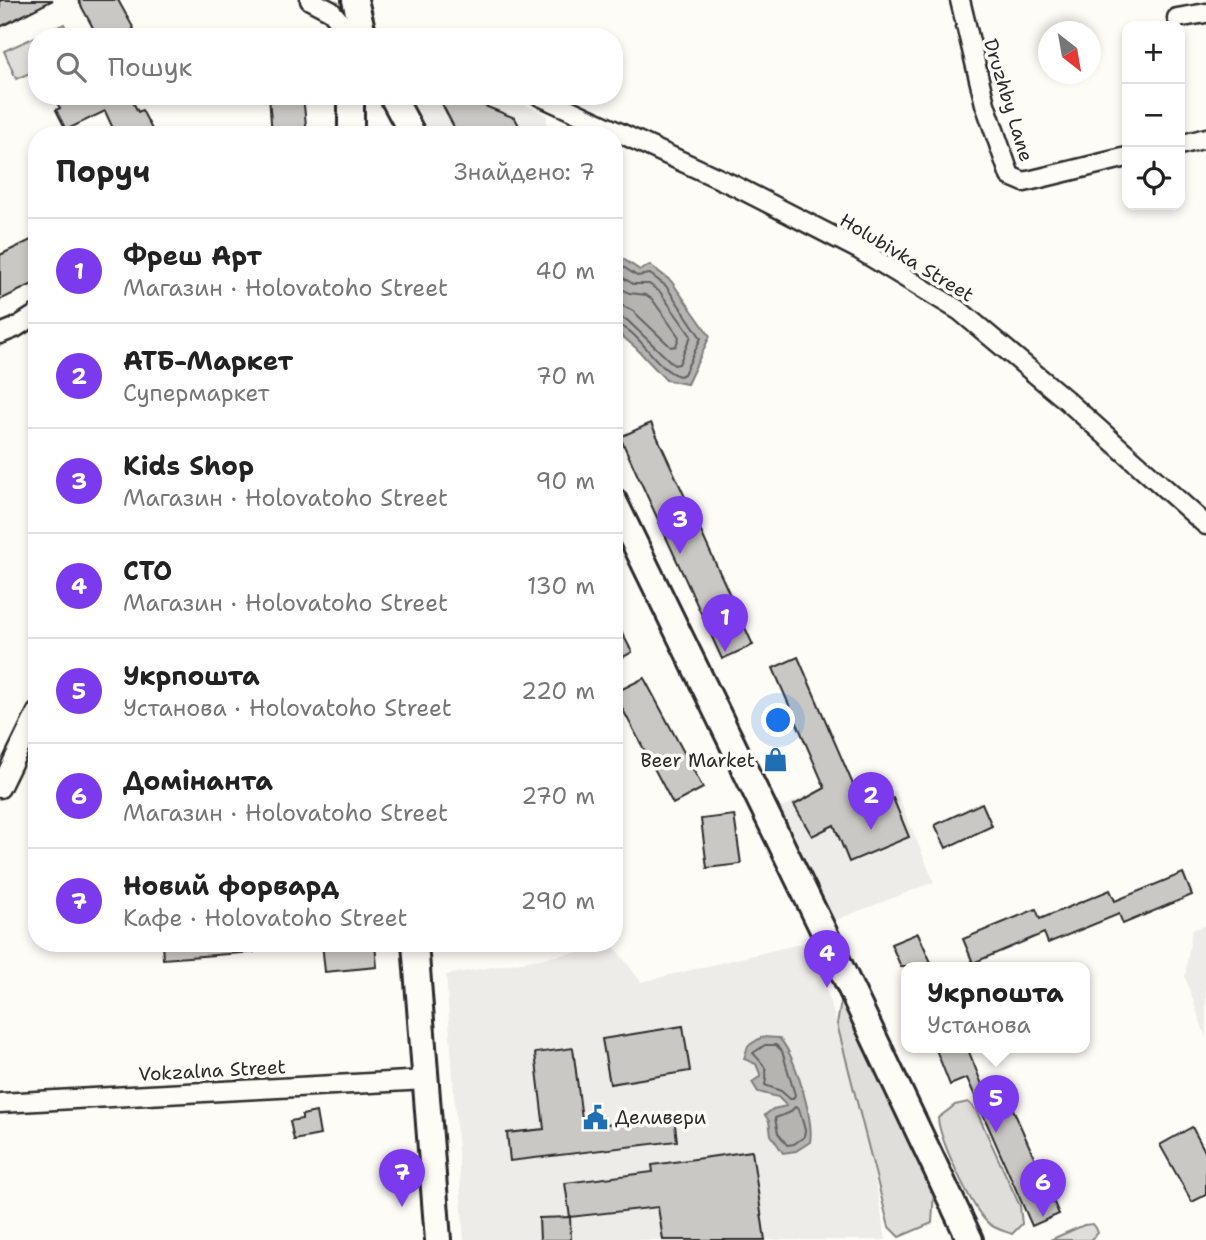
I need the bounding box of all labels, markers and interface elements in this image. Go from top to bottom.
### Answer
north arrow [1038,21,1101,84]
map controls [1122,21,1185,210]
button: + [1122,21,1185,84]
search box [28,28,623,105]
street label: Druzhby Lane [978,36,1039,165]
icon: search [52,48,90,86]
text: Пошук [108,49,192,84]
button: − [1122,84,1185,147]
button: locate [1122,147,1185,210]
text: Поруч [56,151,150,192]
text: Знайдено: 7 [454,157,595,187]
street label: Holubivka Street [835,208,978,307]
text: Фреш Арт [123,238,262,273]
text: 1 [74,256,84,286]
text: 40 m [535,256,595,286]
text: Магазин · Holovatoho Street [123,273,448,303]
text: АТБ-Маркет [123,343,293,378]
text: 2 [71,361,87,391]
text: 70 m [536,361,595,391]
text: Супермаркет [123,378,270,408]
text: Kids Shop [123,448,254,483]
text: 3 [71,466,87,496]
text: 90 m [535,466,595,496]
text: Магазин · Holovatoho Street [123,483,448,513]
pin: 3 [657,496,703,554]
text: СТО [123,553,172,588]
text: 4 [71,571,87,601]
text: 130 m [527,571,595,601]
text: Магазин · Holovatoho Street [123,588,448,618]
pin: 1 [702,594,748,652]
text: Укрпошта [123,658,260,693]
text: 5 [72,676,86,706]
text: 220 m [521,676,595,706]
text: Установа · Holovatoho Street [123,693,452,723]
your location [761,703,795,737]
shop icon: Beer Market [761,746,789,774]
place label: Beer Market [640,748,755,773]
text: Домінанта [123,763,273,798]
pin: 2 [848,772,894,830]
text: 6 [71,781,87,811]
text: 270 m [521,781,595,811]
text: Магазин · Holovatoho Street [123,798,448,828]
text: Новий форвард [123,868,339,903]
text: 7 [71,886,87,916]
text: 290 m [521,886,595,916]
text: Кафе · Holovatoho Street [123,903,408,933]
pin: 4 [804,930,850,988]
popup [901,962,1090,1053]
text: Укрпошта [927,975,1064,1010]
text: Установа [927,1010,1031,1040]
street label: Vokzalna Street [138,1054,286,1087]
pin: 5 [973,1075,1019,1133]
public building icon: Деливери [581,1103,609,1131]
place label: Деливери [615,1105,706,1130]
pin: 7 [379,1149,425,1207]
pin: 6 [1020,1159,1066,1217]

